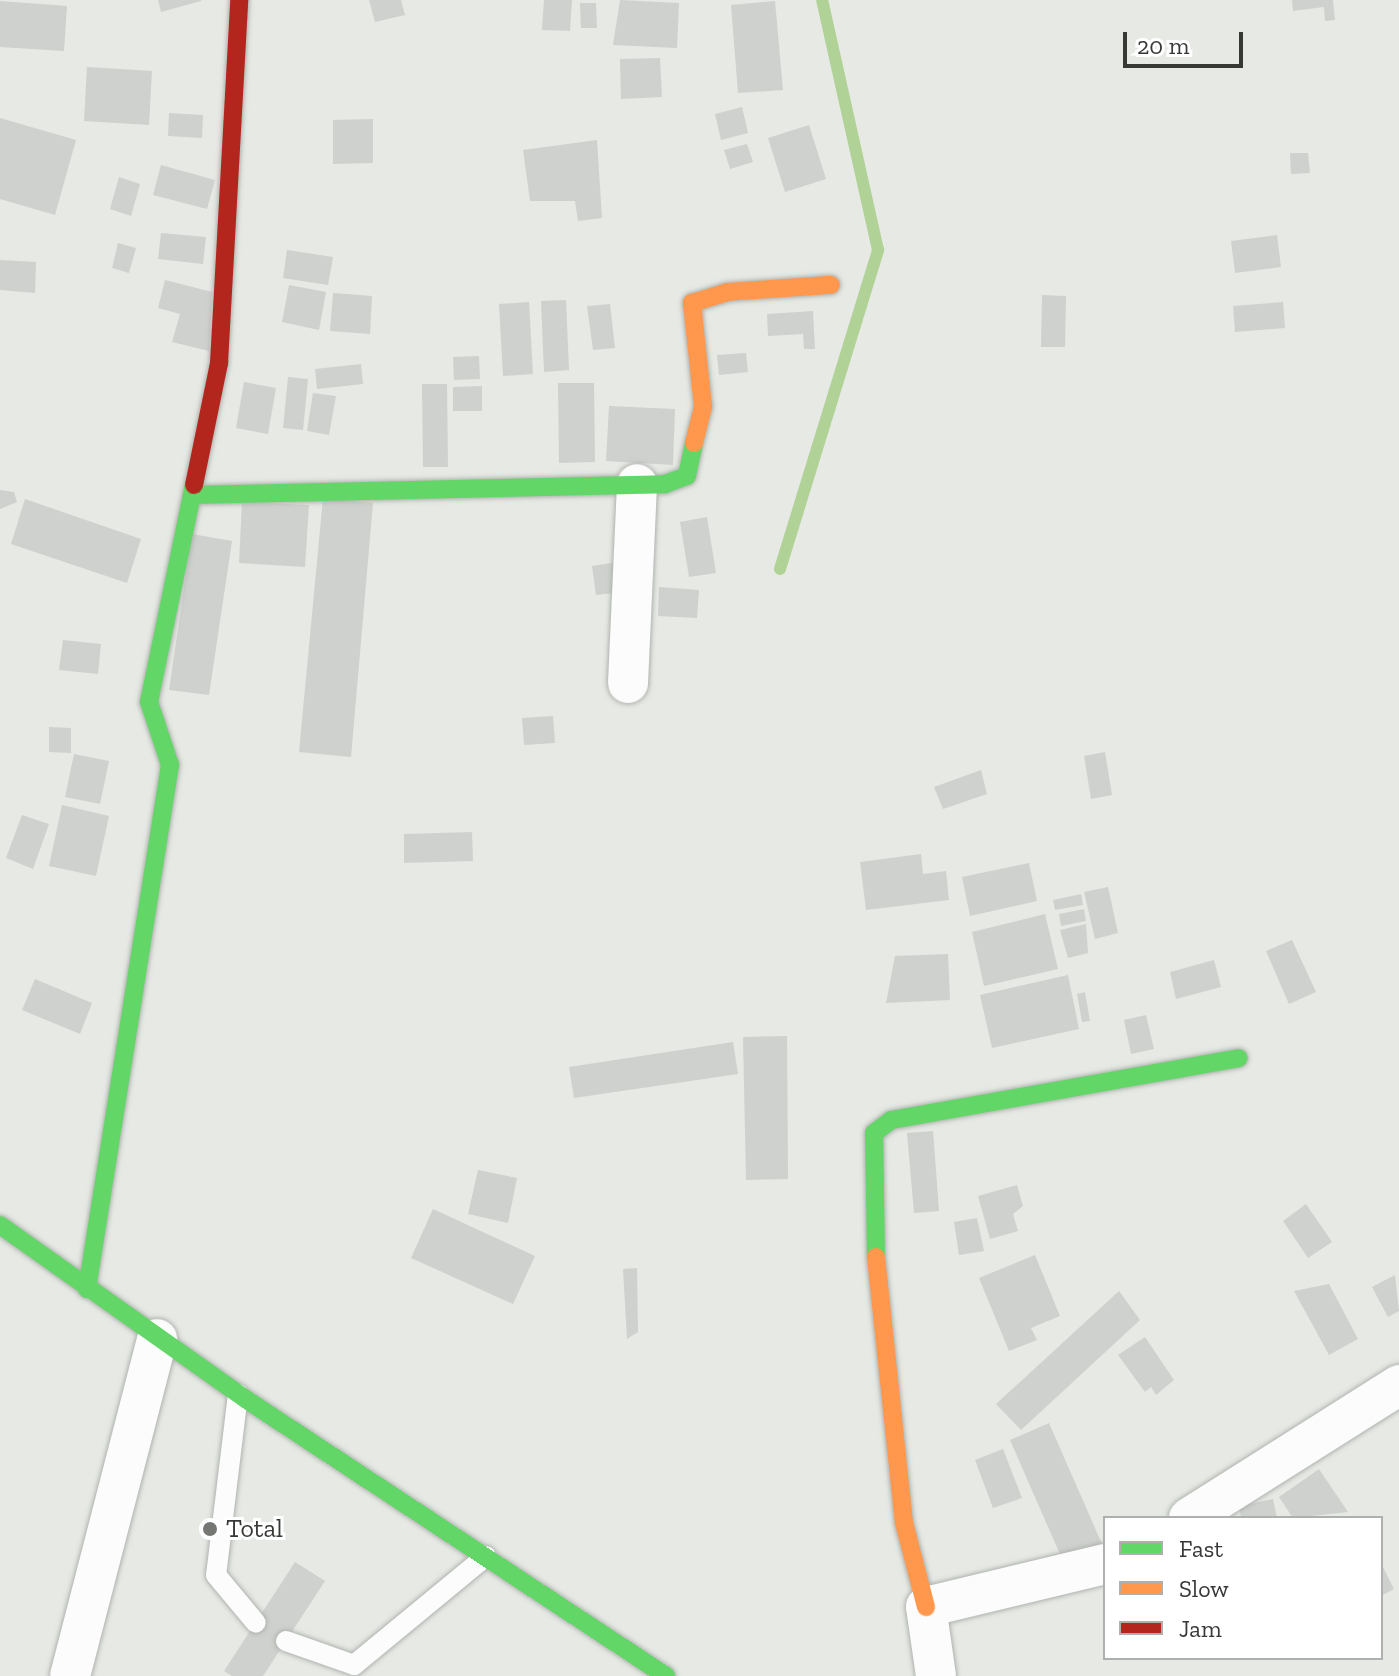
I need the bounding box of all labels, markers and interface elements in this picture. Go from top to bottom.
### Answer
scale bar [1127,16,1247,66]
text: 20 m [1137,31,1189,60]
place label: Total [226,1513,283,1545]
legend [1103,1516,1383,1660]
marker: Total [201,1520,219,1538]
text: Fast [1179,1534,1223,1563]
text: Slow [1179,1574,1229,1603]
text: Jam [1179,1614,1222,1643]

